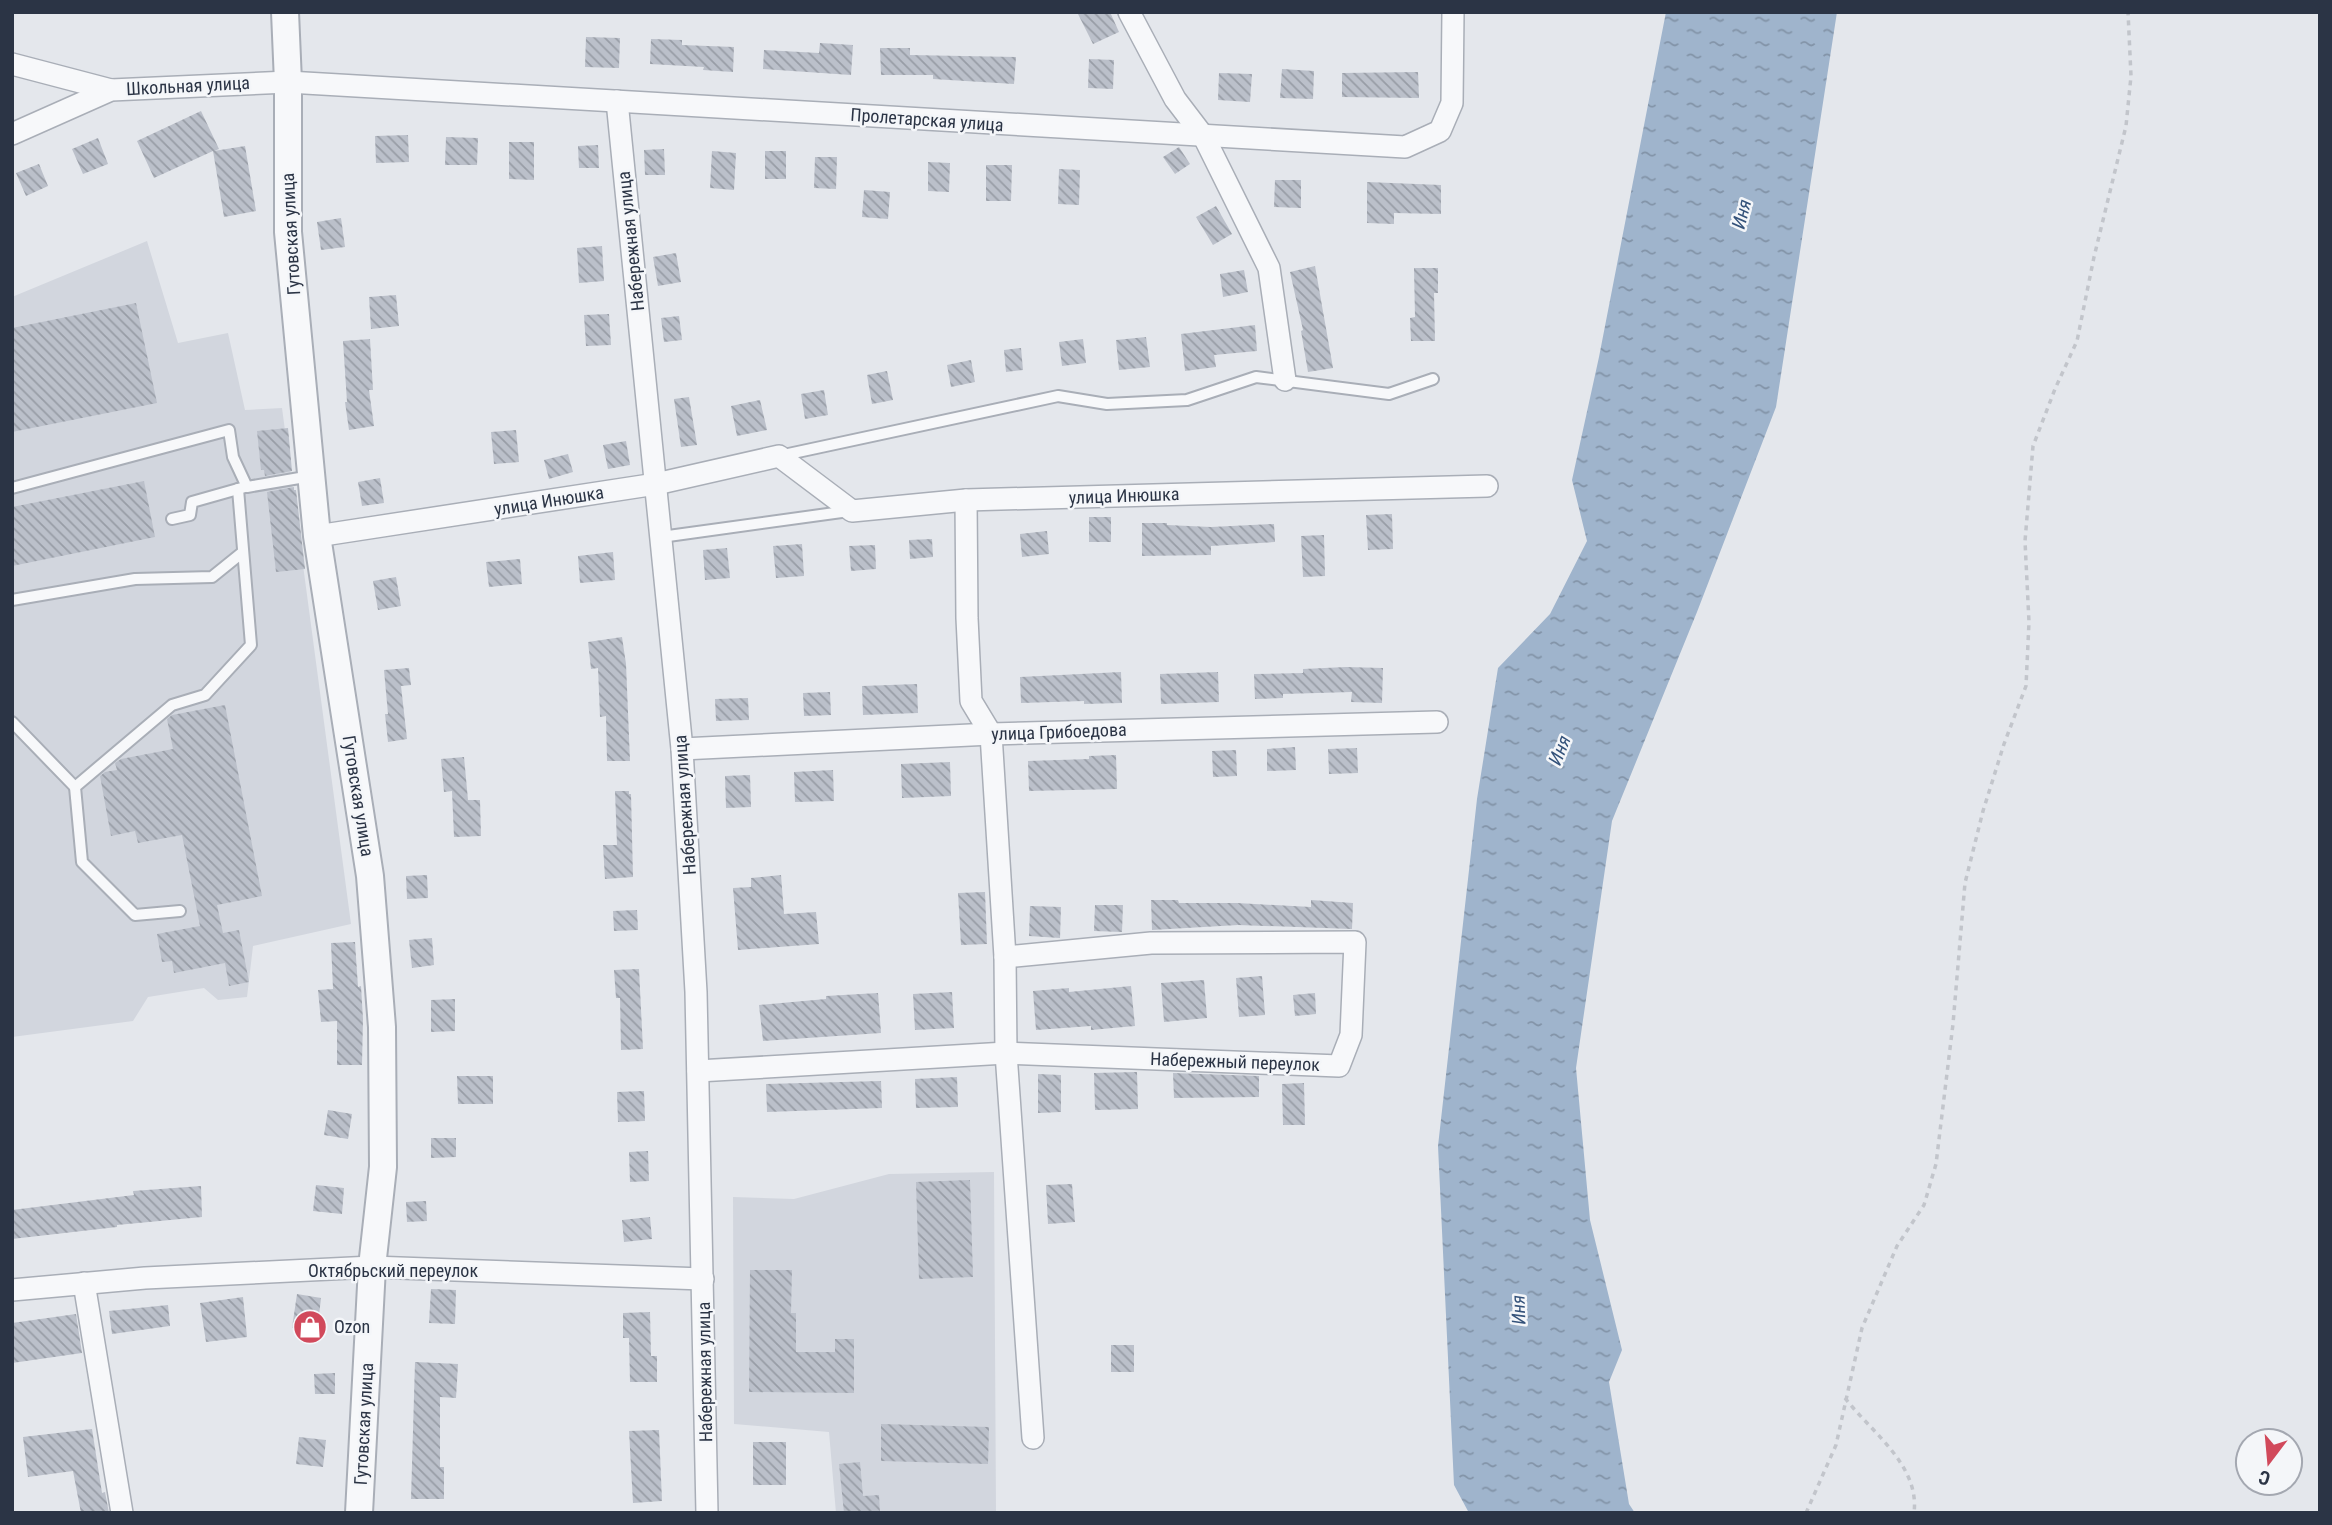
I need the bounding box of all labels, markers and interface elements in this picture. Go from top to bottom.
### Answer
street label: Школьная улица [126,72,250,99]
street label: Пролетарская улица [850,104,1004,135]
street label: Набережная улица [613,170,648,312]
street label: Гутовская улица [277,172,304,296]
water label: Иня [1727,197,1756,231]
street label: улица Инюшка [493,481,605,520]
street label: улица Инюшка [1068,483,1180,508]
street label: улица Грибоедова [991,719,1127,744]
water label: Иня [1543,732,1576,768]
street label: Гутовская улица [339,734,378,858]
street label: Набережная улица [669,734,700,876]
street label: Набережный переулок [1150,1048,1321,1075]
street label: Октябрьский переулок [308,1260,478,1281]
water label: Иня [1506,1295,1531,1325]
street label: Набережная улица [693,1302,716,1442]
shop icon: Ozon [291,1308,329,1346]
place label: Ozon [334,1316,370,1337]
street label: Гутовская улица [350,1362,377,1486]
north arrow [2234,1427,2304,1497]
text: С [2256,1465,2273,1490]

